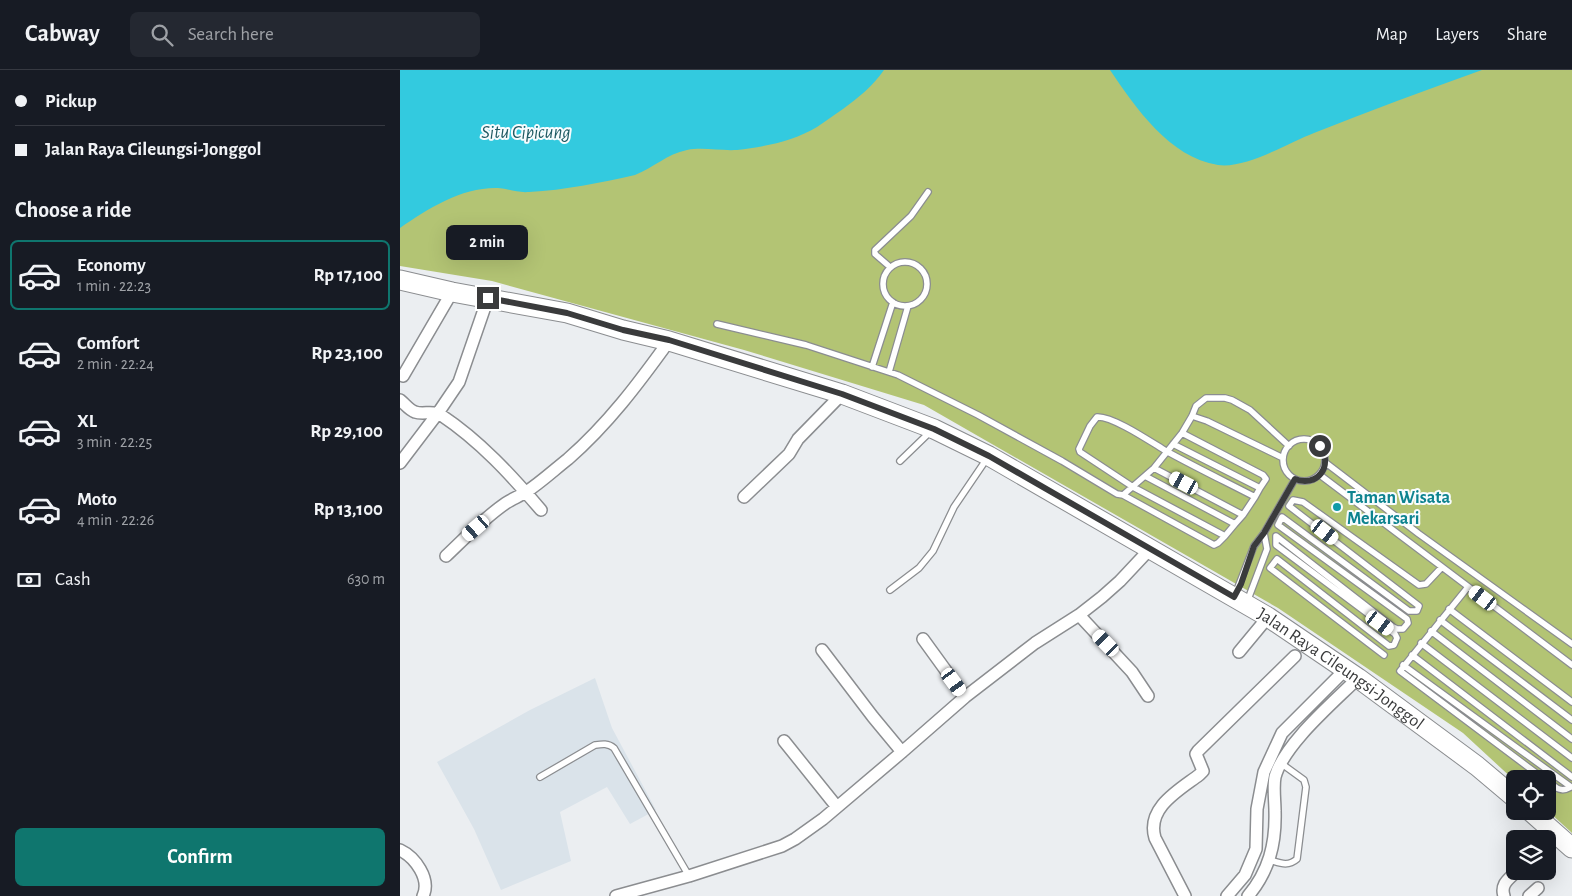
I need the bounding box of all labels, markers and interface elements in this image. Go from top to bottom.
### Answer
search box [130,12,480,57]
icon: search [148,21,176,49]
text: Cabway [25,22,100,46]
text: Search here [188,25,274,44]
text: Map [1376,26,1407,44]
text: Layers [1435,26,1479,44]
text: Share [1507,26,1547,44]
text: Pickup [45,92,97,111]
water label: Situ Cipicung [481,123,571,142]
text: Jalan Raya Cileungsi-Jonggol [45,140,262,159]
text: Choose a ride [15,199,131,221]
callout: 2 min [447,226,529,260]
text: 2 min [469,234,505,250]
icon: car [17,253,62,298]
text: Economy [77,256,146,275]
text: Rp 17,100 [313,266,383,285]
text: 1 min · 22:23 [77,278,151,294]
route end [477,287,499,309]
icon: car [17,331,62,376]
text: Comfort [77,334,139,353]
text: Rp 23,100 [311,344,383,363]
text: 2 min · 22:24 [77,356,154,372]
icon: car [17,409,62,454]
text: XL [77,412,97,431]
text: Rp 29,100 [310,422,383,441]
text: 3 min · 22:25 [77,434,152,450]
route start [1309,435,1331,457]
car [1167,469,1200,497]
icon: car [17,487,62,532]
place label: Taman Wisata Mekarsari [1347,489,1450,528]
text: Moto [77,490,117,509]
text: Rp 13,100 [313,500,383,519]
marker: Taman Wisata Mekarsari [1331,501,1343,513]
text: 4 min · 22:26 [77,512,154,528]
car [459,512,492,544]
car [1308,517,1341,547]
icon: cash [15,566,43,594]
text: Cash [55,570,91,589]
text: 630 m [347,571,385,587]
car [1466,583,1499,613]
street label: Jalan Raya Cileungsi-Jonggol [1254,605,1427,733]
car [1363,608,1396,638]
car [1090,627,1121,659]
car [939,665,968,699]
map controls [1506,770,1556,880]
button: locate [1506,770,1556,820]
button: Confirm [15,828,385,886]
button: layers [1506,830,1556,880]

